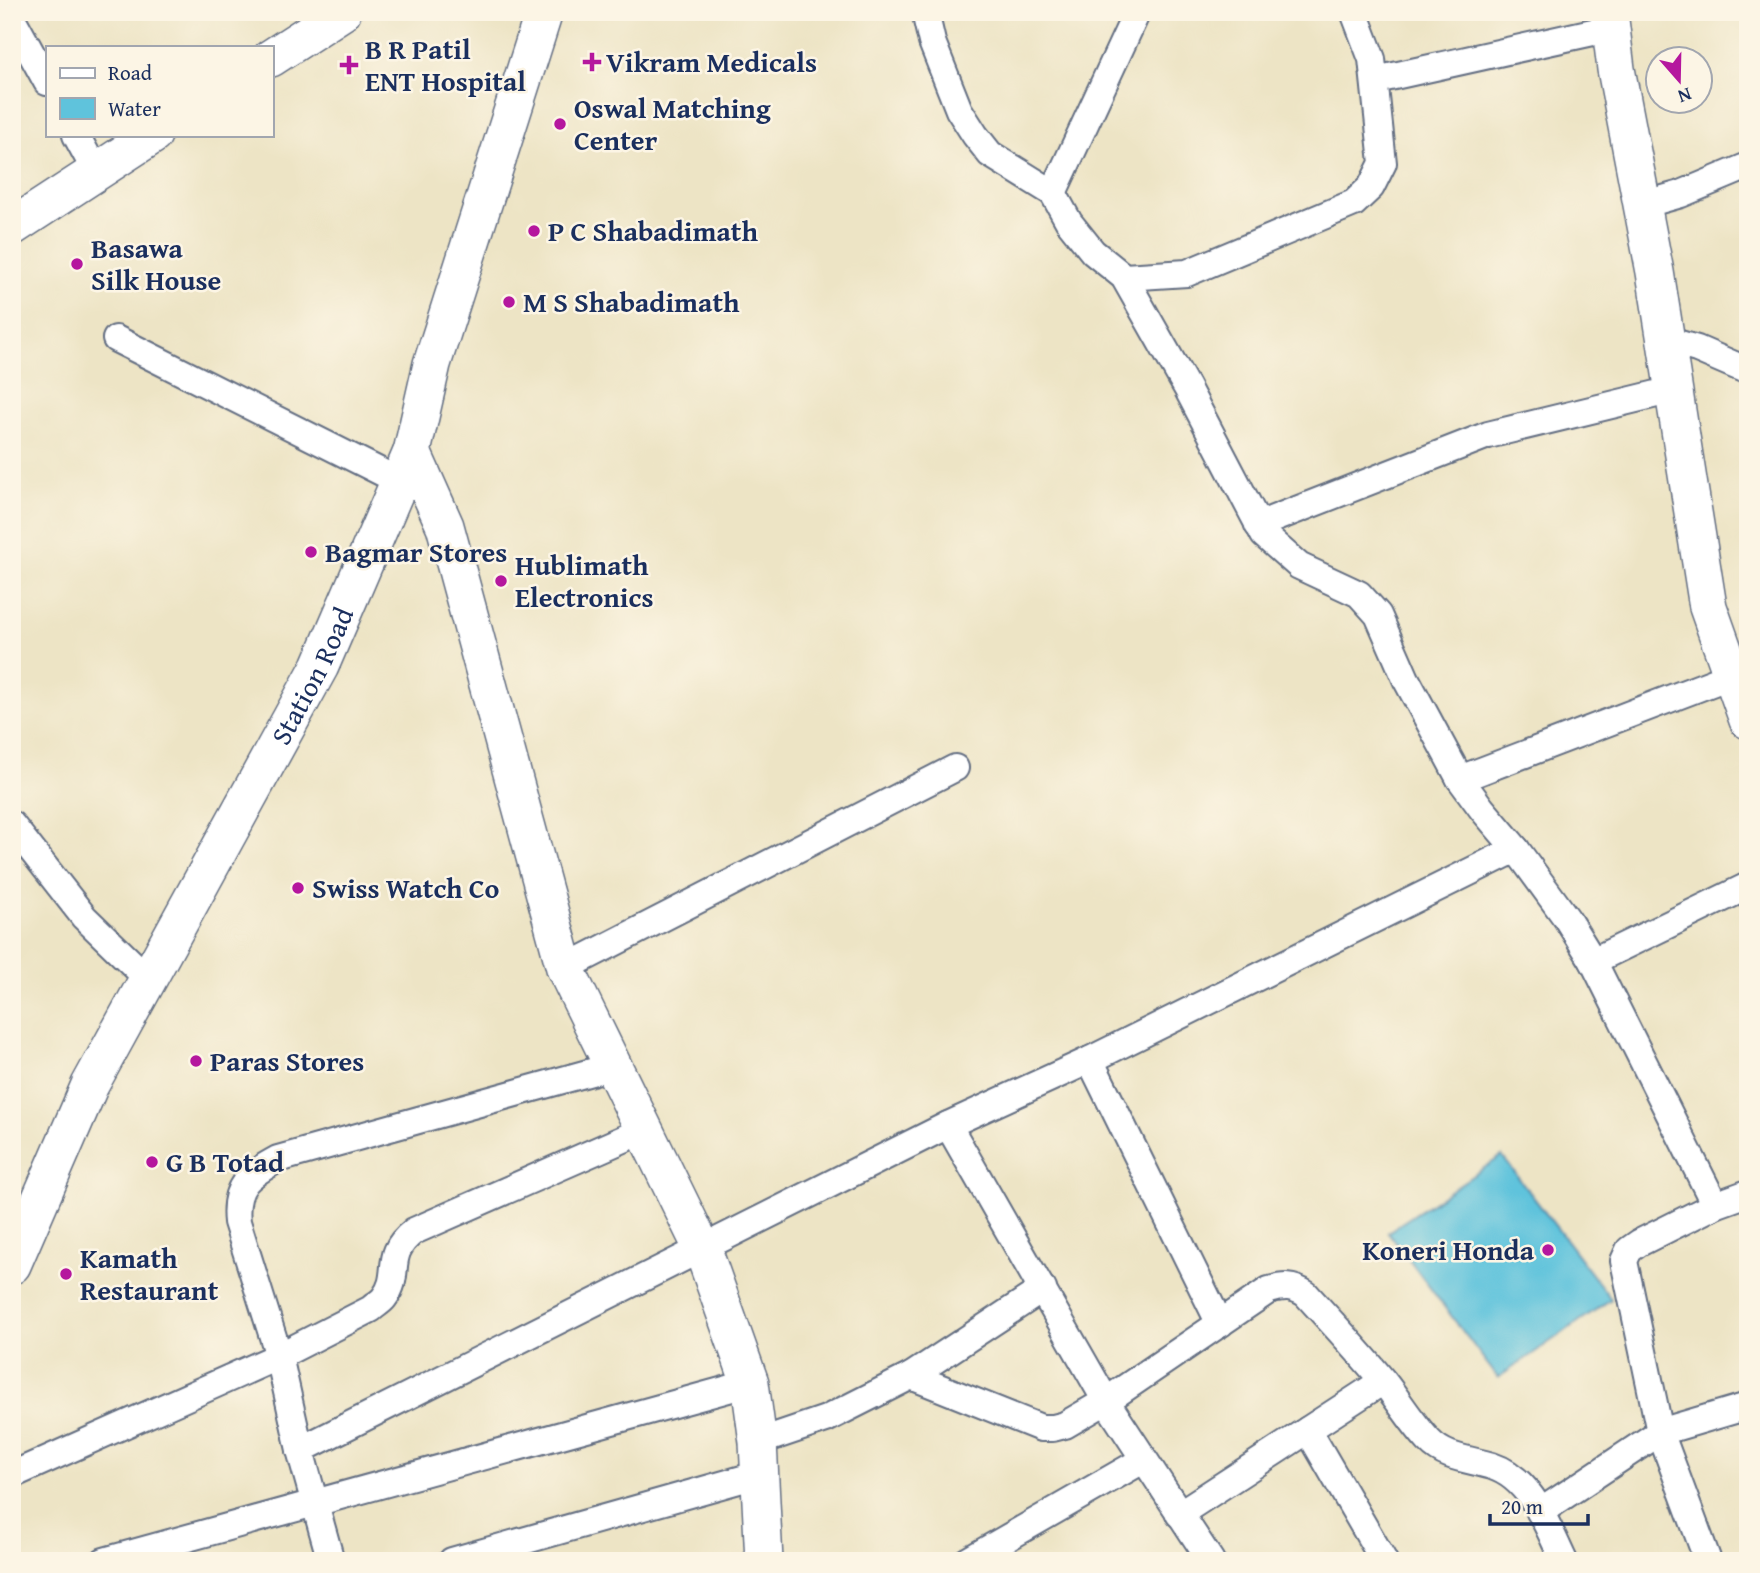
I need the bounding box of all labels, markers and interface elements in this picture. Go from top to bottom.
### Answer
place label: B R Patil ENT Hospital [365,28,526,101]
place label: Vikram Medicals [606,41,817,82]
legend [46,46,273,136]
north arrow [1644,46,1714,116]
marker: Vikram Medicals [584,54,600,70]
marker: B R Patil ENT Hospital [339,55,359,75]
text: Road [108,57,153,88]
text: N [1674,81,1696,111]
place label: Oswal Matching Center [574,87,771,160]
text: Water [108,93,161,124]
marker: Oswal Matching Center [552,116,568,132]
place label: P C Shabadimath [548,210,758,251]
marker: P C Shabadimath [526,223,542,239]
place label: Basawa Silk House [91,227,221,300]
marker: Basawa Silk House [69,256,85,272]
place label: M S Shabadimath [523,281,740,322]
marker: M S Shabadimath [501,294,517,310]
place label: Bagmar Stores [325,531,507,572]
marker: Bagmar Stores [303,544,319,560]
place label: Hublimath Electronics [515,544,653,617]
marker: Hublimath Electronics [493,573,509,589]
street label: Station Road [260,600,363,752]
place label: Swiss Watch Co [312,867,499,908]
marker: Swiss Watch Co [290,880,306,896]
place label: Paras Stores [210,1040,364,1081]
marker: Paras Stores [188,1053,204,1069]
place label: G B Totad [166,1141,285,1182]
marker: G B Totad [144,1154,160,1170]
place label: Koneri Honda [1362,1229,1535,1270]
place label: Kamath Restaurant [80,1237,219,1310]
marker: Koneri Honda [1540,1242,1556,1258]
marker: Kamath Restaurant [58,1266,74,1282]
scale bar [1490,1482,1588,1526]
text: 20 m [1501,1491,1543,1522]

